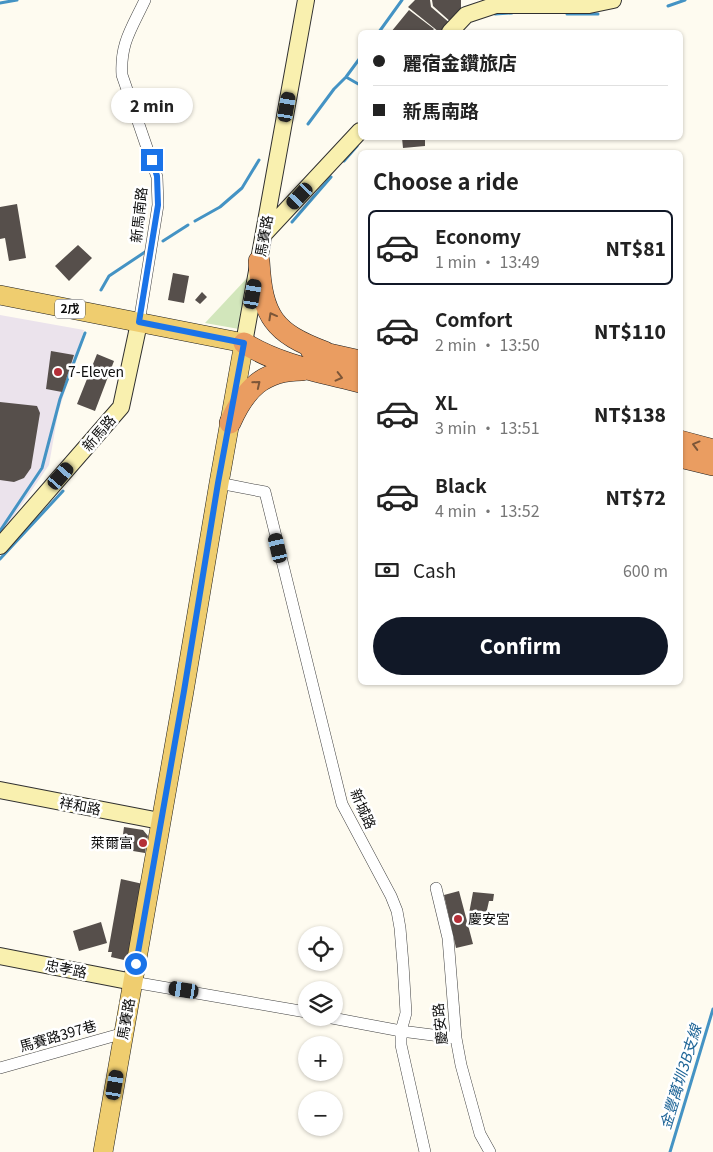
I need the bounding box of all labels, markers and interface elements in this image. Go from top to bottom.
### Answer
text: 麗宿金鑽旅店 [403,48,517,75]
callout: 2 min [111,88,193,122]
car [277,91,296,123]
text: 2 min [130,93,174,117]
text: 新馬南路 [403,96,479,123]
route end [141,149,163,171]
text: Choose a ride [373,164,519,196]
car [284,180,315,212]
street label: 新馬南路 [125,186,151,244]
street label: 馬賽路 [250,213,277,258]
text: Economy [435,222,521,249]
icon: car [375,225,420,270]
text: NT$81 [605,234,666,261]
text: 1 min · 13:49 [435,249,540,273]
car [243,278,262,310]
road number: 2戊 [55,300,85,318]
text: Comfort [435,305,513,332]
icon: car [375,308,420,353]
one-way arrow [268,313,278,322]
text: NT$110 [594,317,666,344]
text: 2 min · 13:50 [435,332,540,356]
place label: 7-Eleven [68,361,124,381]
marker: 7-Eleven [52,366,64,378]
one-way arrow [335,371,343,381]
one-way arrow [252,381,261,390]
text: XL [435,388,458,415]
icon: car [375,391,420,436]
text: NT$138 [594,400,666,427]
street label: 新馬路 [77,410,120,455]
text: 3 min · 13:51 [435,415,540,439]
one-way arrow [693,441,701,451]
car [45,460,76,492]
text: Black [435,471,487,498]
icon: car [375,474,420,519]
text: NT$72 [605,483,666,510]
text: 4 min · 13:52 [435,498,540,522]
car [267,532,288,564]
icon: cash [373,556,401,584]
text: Cash [413,556,456,583]
text: 600 m [623,558,668,582]
button: Confirm [373,617,668,675]
street label: 新城路 [346,785,382,832]
street label: 祥和路 [58,791,103,819]
place label: 萊爾富 [91,832,133,852]
marker: 萊爾富 [137,837,149,849]
place label: 慶安宮 [468,908,510,928]
marker: 慶安宮 [452,913,464,925]
map controls [298,926,343,1136]
button: locate [298,926,343,971]
route start [125,953,147,975]
street label: 忠孝路 [44,954,89,982]
car [168,980,199,1000]
button: layers [298,981,343,1026]
street label: 馬賽路 [112,996,139,1041]
street label: 慶安路 [427,1002,451,1046]
street label: 馬賽路397巷 [17,1014,99,1056]
water label: 金豐萬圳3B支線 [654,1020,706,1131]
button: + [298,1036,343,1081]
car [105,1069,124,1101]
button: − [298,1091,343,1136]

